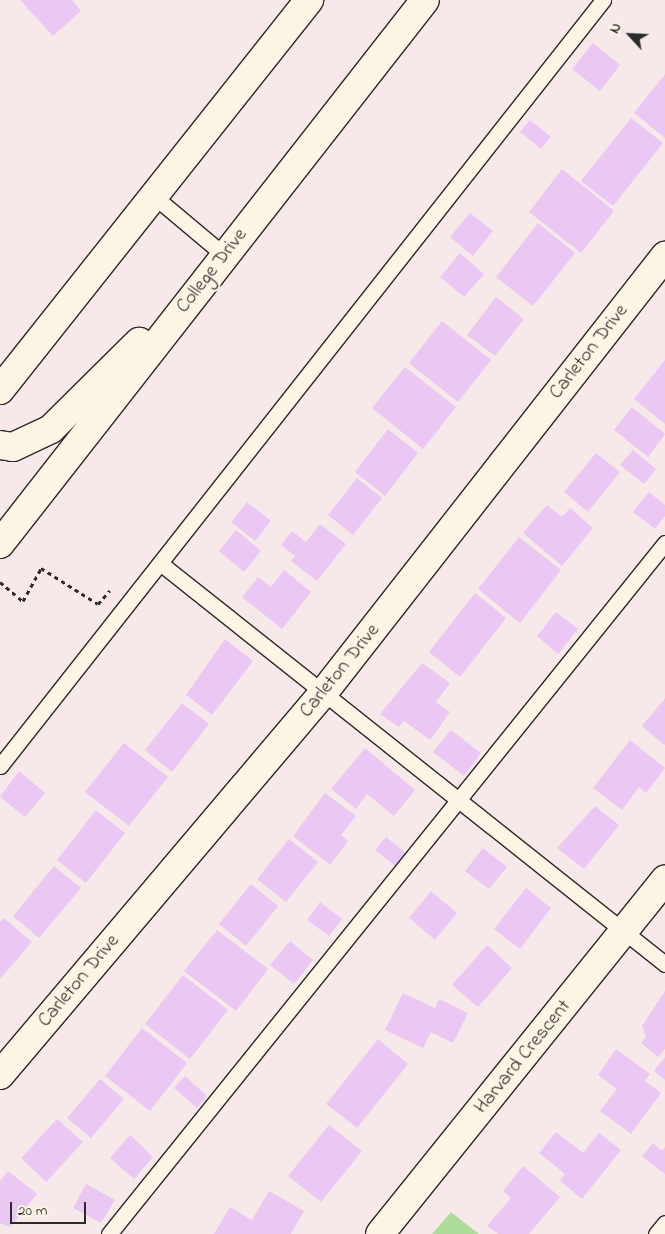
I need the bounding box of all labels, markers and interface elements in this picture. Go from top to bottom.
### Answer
north arrow [605,10,655,60]
text: N [604,20,627,37]
street label: College Drive [171,224,253,318]
street label: Carleton Drive [544,300,634,404]
street label: Carleton Drive [295,619,385,723]
street label: Carleton Drive [33,930,125,1032]
street label: Harvard Crescent [470,995,576,1119]
scale bar [12,1192,89,1224]
text: 20 m [18,1200,47,1222]

